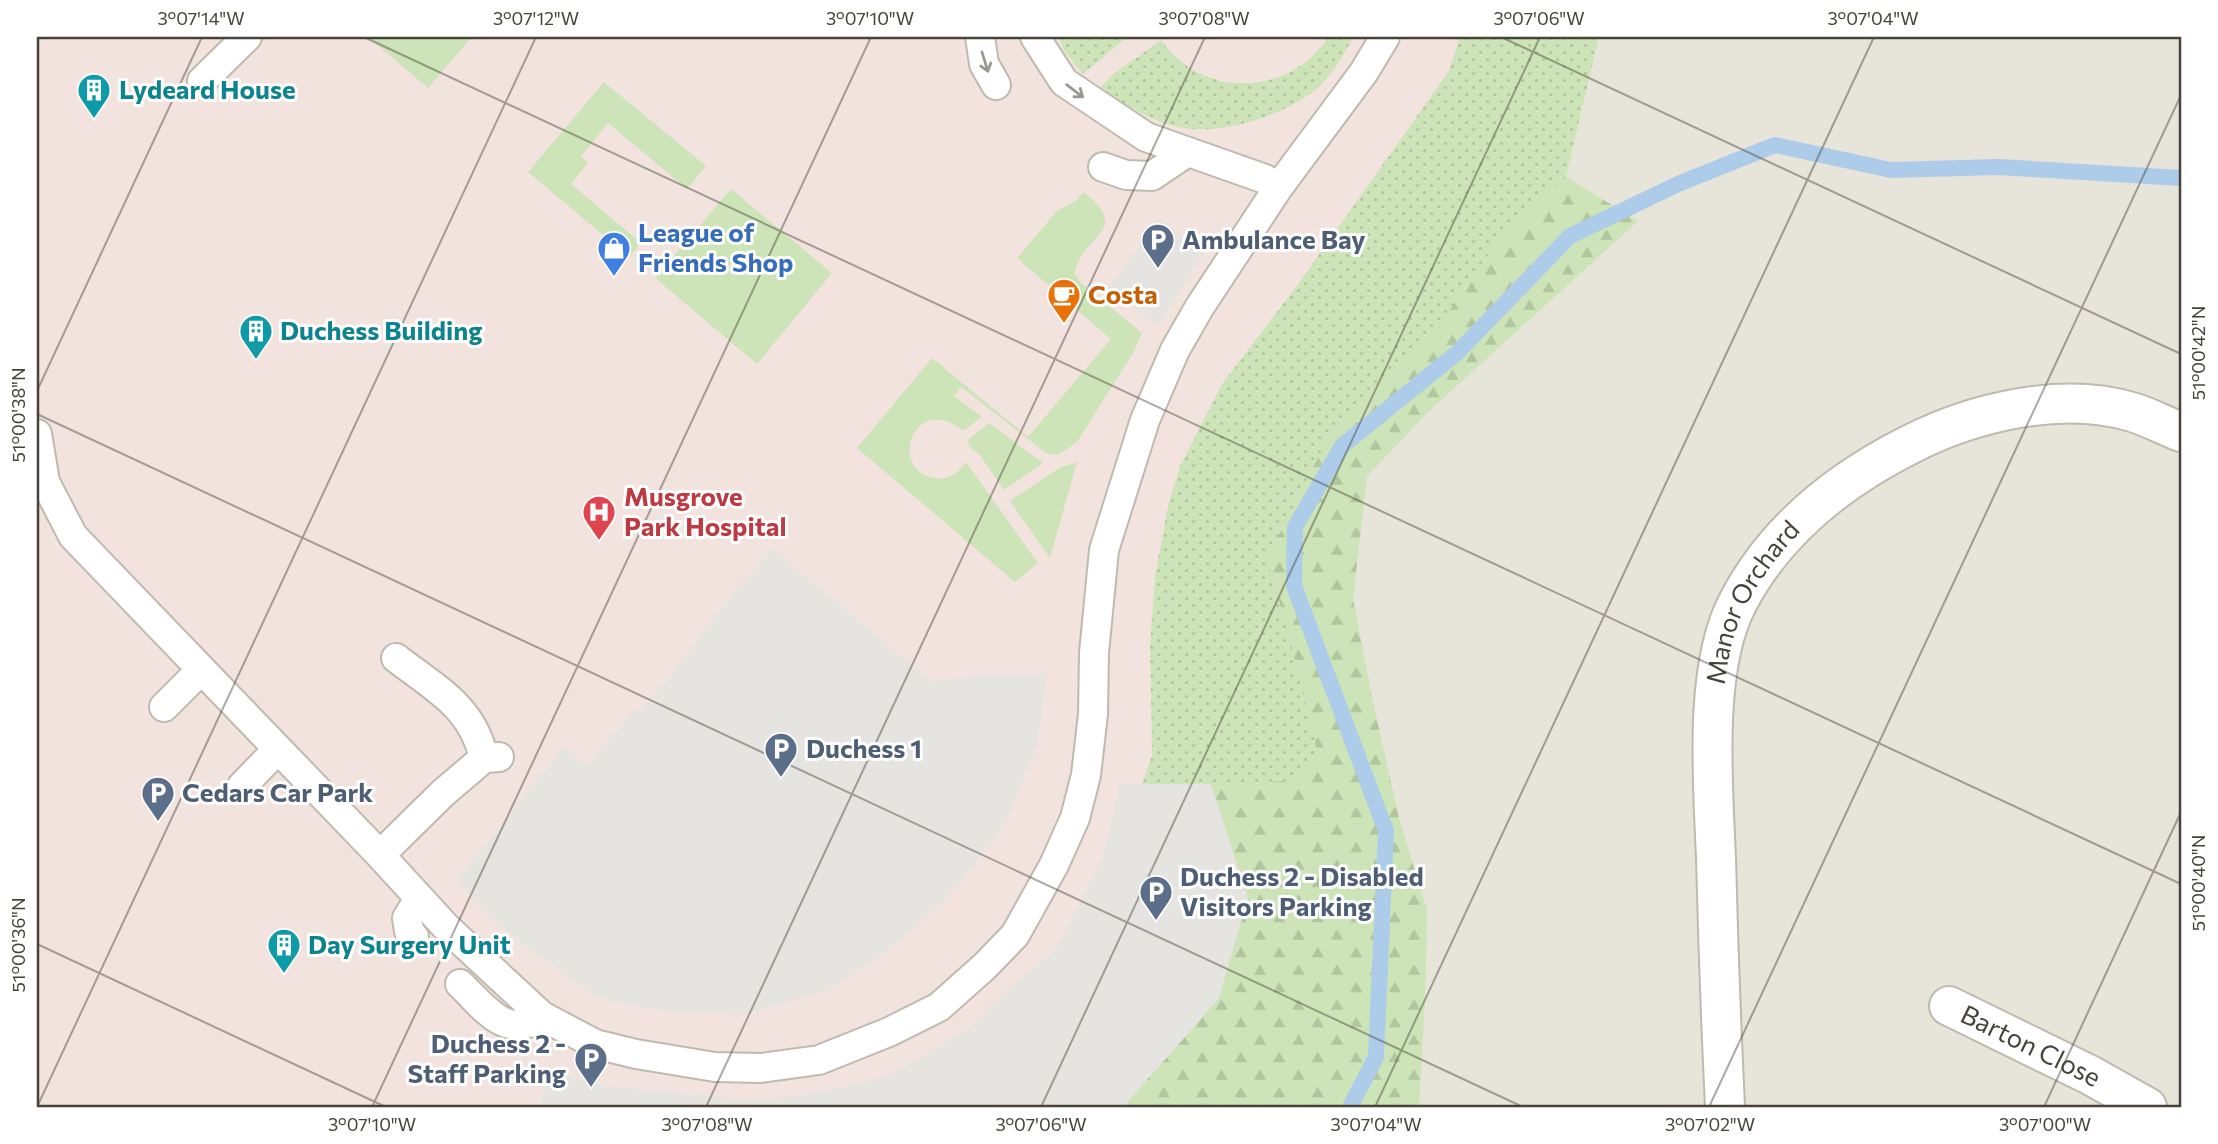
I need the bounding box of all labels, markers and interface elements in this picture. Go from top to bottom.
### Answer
text: 3°07'14"W [157,7,245,29]
text: 3°07'12"W [493,7,579,29]
text: 3°07'10"W [826,7,914,29]
text: 3°07'08"W [1158,7,1250,29]
text: 3°07'06"W [1493,7,1585,29]
text: 3°07'04"W [1827,7,1919,29]
one-way arrow [980,50,993,72]
building icon: Lydeard House [75,71,113,120]
place label: Lydeard House [119,73,296,104]
one-way arrow [1065,84,1084,98]
place label: League of Friends Shop [638,216,793,277]
parking icon: Ambulance Bay [1139,221,1177,270]
place label: Ambulance Bay [1182,223,1366,254]
shop icon: League of Friends Shop [595,229,633,278]
cafe icon: Costa [1045,276,1083,325]
place label: Costa [1088,278,1158,309]
text: 51°00'42"N [2187,306,2209,400]
building icon: Duchess Building [237,312,275,361]
place label: Duchess Building [280,314,483,345]
text: 51°00'38"N [7,367,29,463]
place label: Musgrove Park Hospital [624,480,787,541]
hospital icon: Musgrove Park Hospital [580,493,618,542]
street label: Manor Orchard [1699,513,1805,686]
parking icon: Duchess 1 [762,730,800,779]
place label: Duchess 1 [806,732,922,763]
parking icon: Cedars Car Park [139,774,177,823]
place label: Cedars Car Park [182,776,373,807]
text: 51°00'40"N [2187,835,2209,931]
place label: Duchess 2 - Disabled Visitors Parking [1180,860,1424,921]
parking icon: Duchess 2 - Disabled Visitors Parking [1137,873,1175,922]
text: 51°00'36"N [7,897,29,993]
building icon: Day Surgery Unit [265,926,303,975]
place label: Day Surgery Unit [308,928,511,959]
street label: Barton Close [1956,997,2107,1092]
place label: Duchess 2 - Staff Parking [408,1027,566,1088]
parking icon: Duchess 2 - Staff Parking [572,1040,610,1089]
text: 3°07'10"W [328,1113,416,1135]
text: 3°07'08"W [661,1113,753,1135]
text: 3°07'06"W [995,1113,1087,1135]
text: 3°07'04"W [1330,1113,1422,1135]
text: 3°07'02"W [1665,1113,1755,1135]
text: 3°07'00"W [1999,1113,2091,1135]

